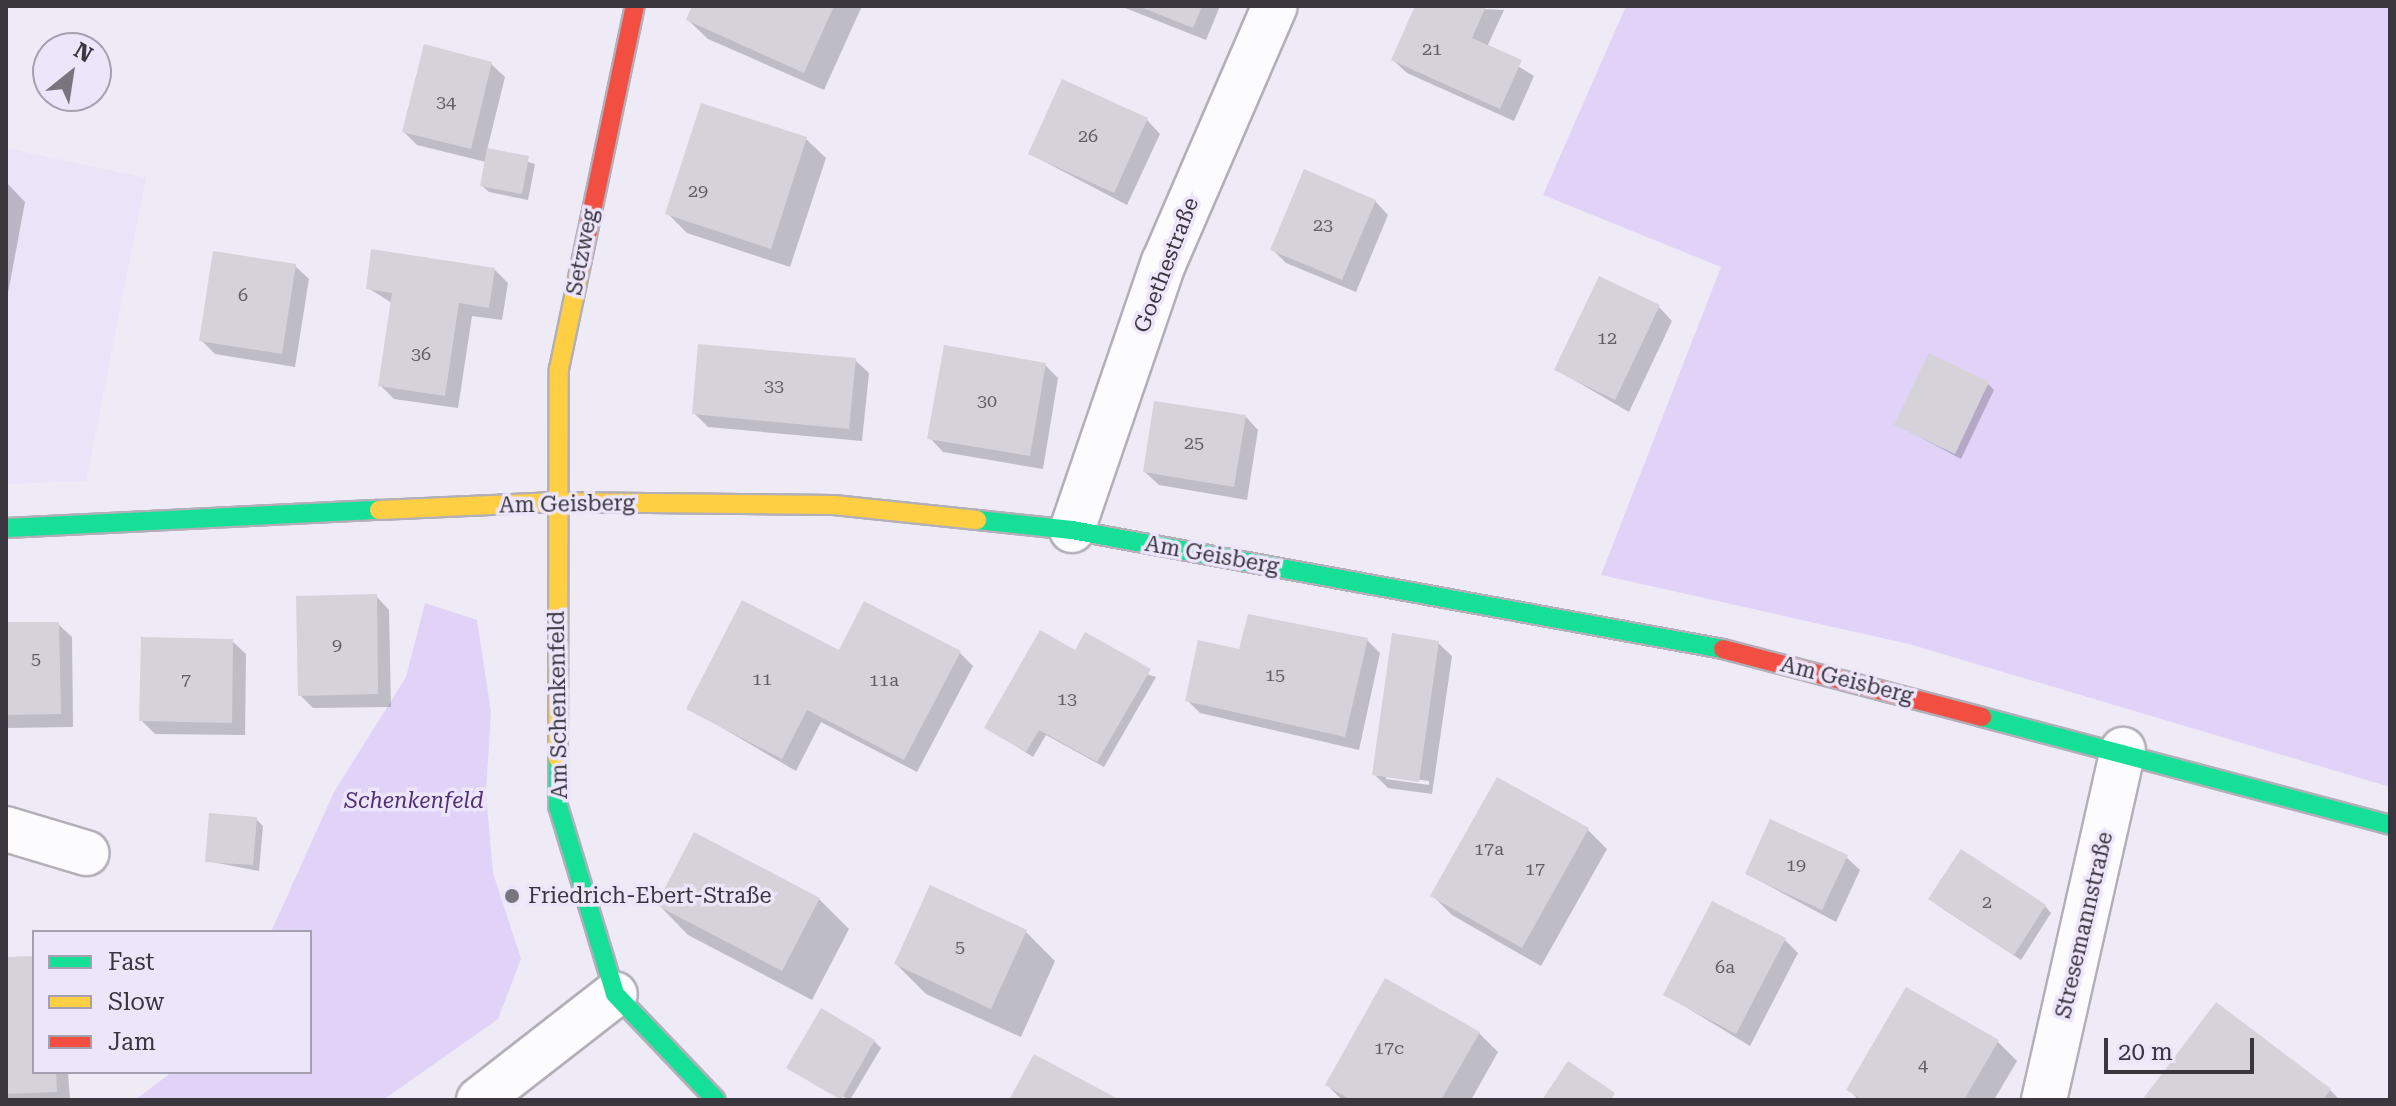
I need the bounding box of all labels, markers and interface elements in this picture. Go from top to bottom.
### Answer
north arrow [32,32,112,112]
text: N [70,37,97,68]
house number: 21 [1422,38,1442,60]
house number: 34 [436,91,456,113]
house number: 26 [1078,125,1098,147]
house number: 29 [688,180,708,202]
street label: Goethestraße [1128,194,1204,336]
street label: Setzweg [561,207,603,297]
house number: 23 [1313,214,1333,236]
house number: 6 [238,284,248,306]
house number: 12 [1597,327,1617,349]
house number: 36 [411,343,431,365]
house number: 33 [764,375,784,397]
house number: 30 [977,390,997,412]
house number: 25 [1184,432,1204,454]
street label: Am Geisberg [499,490,635,518]
street label: Am Geisberg [1143,530,1281,580]
street label: Am Schenkenfeld [543,611,573,799]
house number: 9 [332,634,342,656]
house number: 5 [31,648,41,670]
street label: Am Geisberg [1778,651,1916,709]
house number: 15 [1265,664,1285,686]
house number: 11 [752,668,772,690]
house number: 7 [181,669,191,691]
house number: 11a [869,669,899,691]
house number: 13 [1057,688,1077,710]
park label: Schenkenfeld [344,788,484,814]
street label: Stresemannstraße [2050,829,2118,1021]
house number: 17a [1474,838,1504,860]
house number: 19 [1786,854,1806,876]
house number: 17 [1525,858,1545,880]
place label: Friedrich-Ebert-Straße [528,883,772,909]
marker: Friedrich-Ebert-Straße [503,887,521,905]
house number: 2 [1982,891,1992,913]
legend [32,930,312,1074]
house number: 5 [955,936,965,958]
text: Fast [108,948,155,976]
house number: 6a [1715,956,1735,978]
text: Slow [108,988,164,1016]
scale bar [2108,1022,2258,1072]
text: Jam [108,1028,156,1056]
house number: 17c [1374,1037,1404,1059]
text: 20 m [2118,1038,2173,1066]
house number: 4 [1918,1054,1928,1076]

